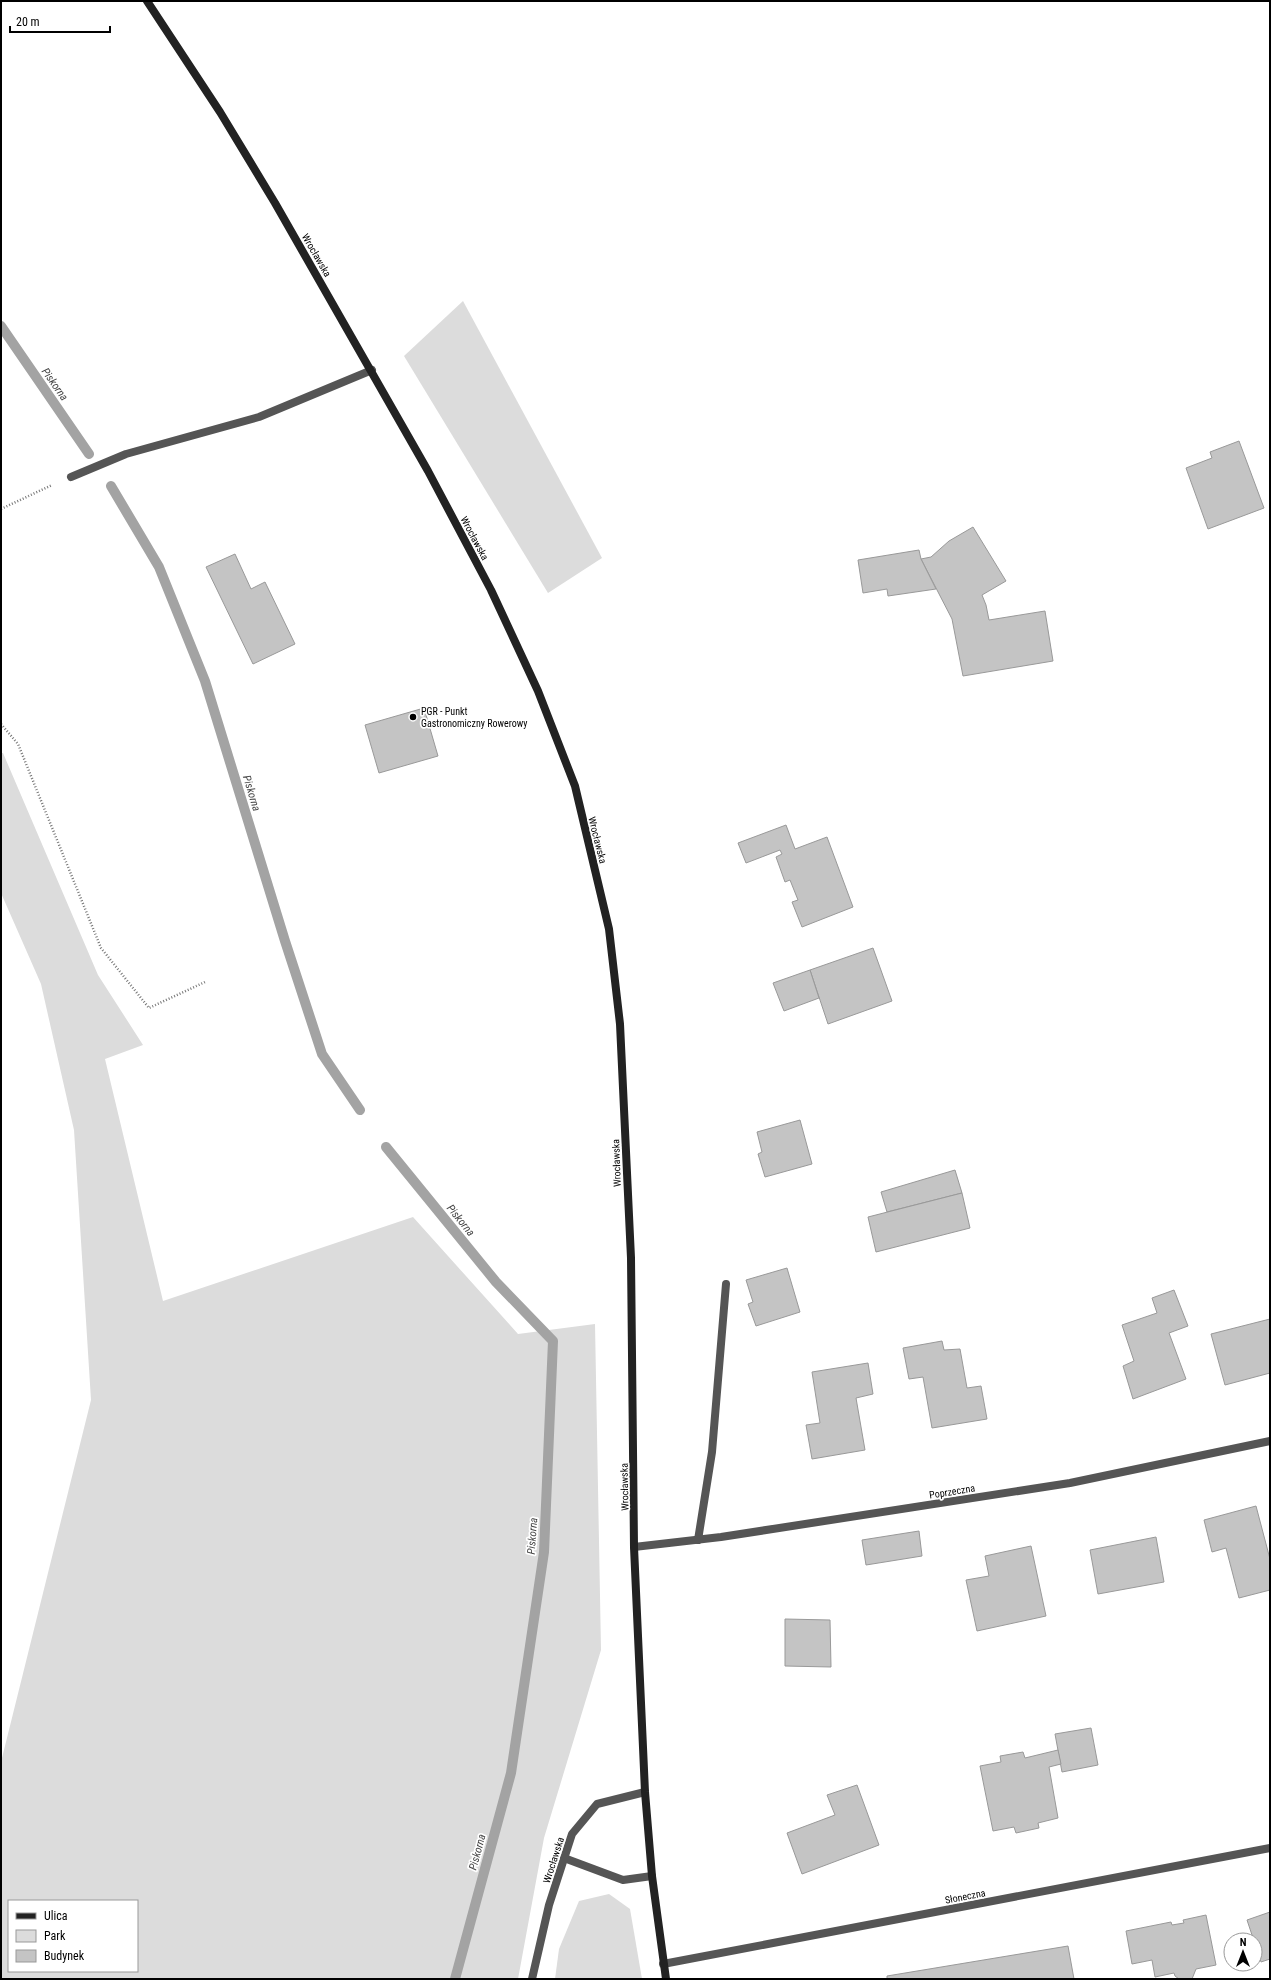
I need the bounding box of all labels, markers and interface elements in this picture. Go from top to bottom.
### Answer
scale bar [10,8,110,34]
text: 20 m [16,15,40,29]
street label: Wrocławska [300,232,333,279]
water label: Piskorna [39,365,71,403]
street label: Wrocławska [458,515,491,562]
place label: PGR - Punkt Gastronomiczny Rowerowy [421,706,527,729]
marker: PGR - Punkt Gastronomiczny Rowerowy [408,712,418,722]
water label: Piskorna [240,774,263,813]
street label: Wrocławska [586,816,609,865]
street label: Wrocławska [610,1139,623,1187]
water label: Piskorna [444,1202,477,1239]
street label: Wrocławska [619,1463,630,1511]
street label: Poprzeczna [928,1482,976,1501]
water label: Piskorna [525,1517,540,1555]
water label: Piskorna [466,1833,489,1872]
street label: Wrocławska [541,1836,566,1885]
street label: Słoneczna [944,1887,986,1906]
legend [8,1900,138,1972]
text: Ulica [44,1909,68,1923]
text: Park [44,1929,66,1943]
north arrow [1223,1932,1263,1972]
text: N [1240,1936,1247,1949]
text: Budynek [44,1949,85,1963]

